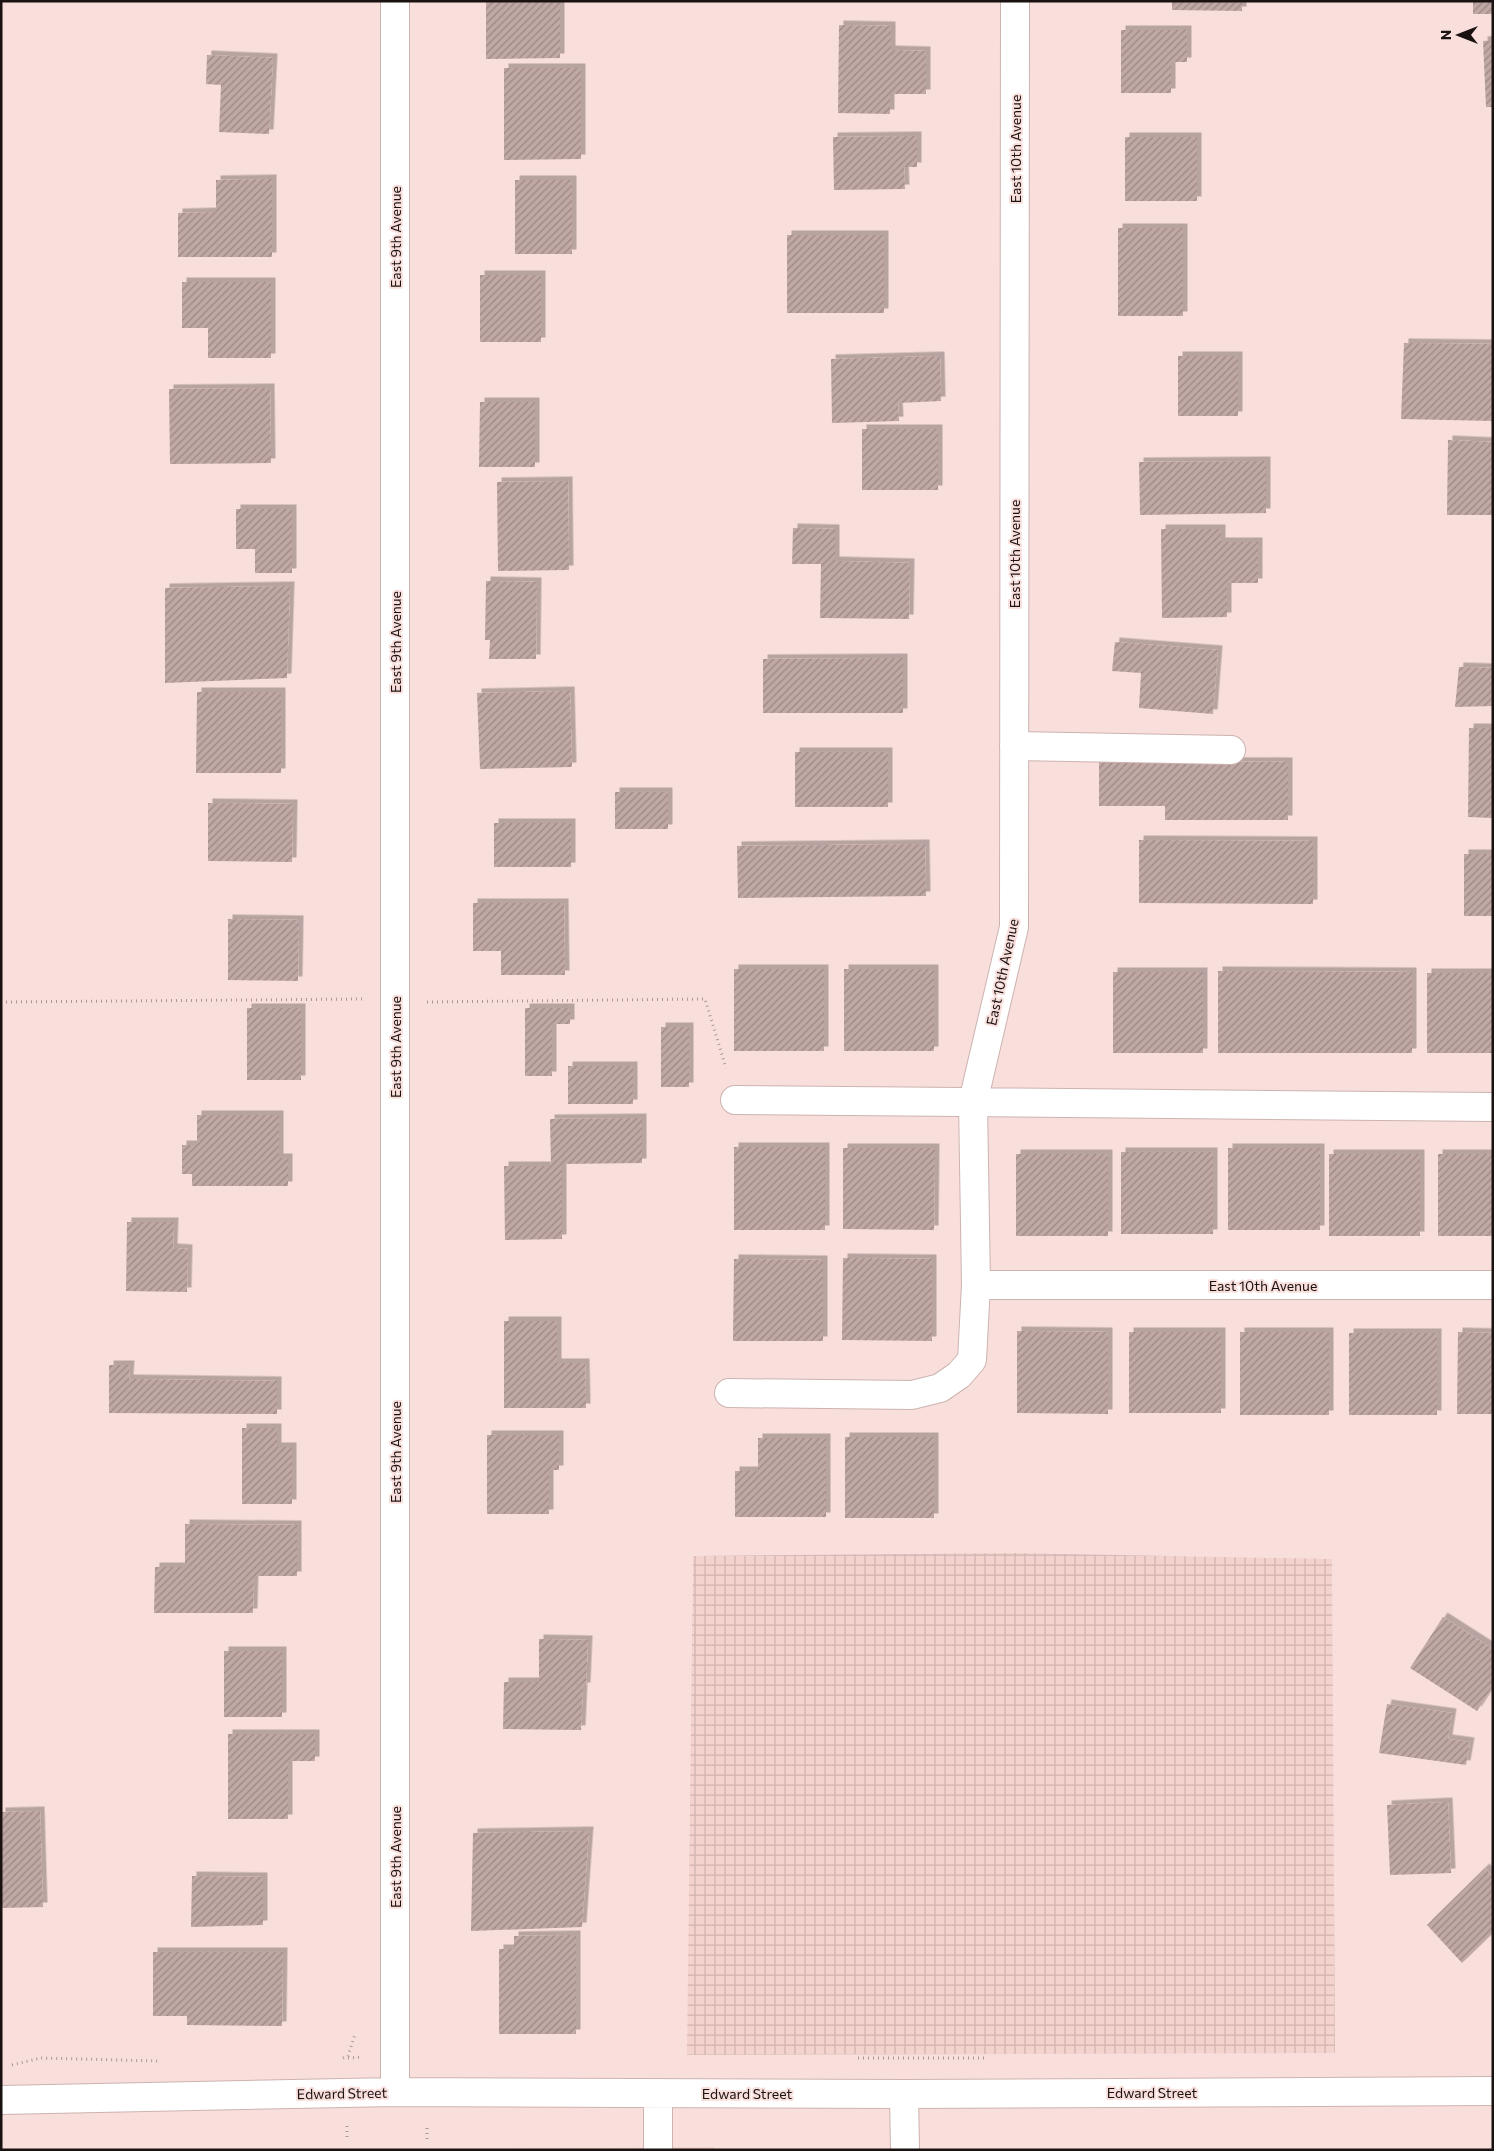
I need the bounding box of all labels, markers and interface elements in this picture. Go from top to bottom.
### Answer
north arrow [1434,10,1484,60]
text: N [1437,30,1454,40]
street label: East 10th Avenue [1007,95,1024,203]
street label: East 9th Avenue [387,186,404,288]
street label: East 10th Avenue [1006,500,1023,608]
street label: East 9th Avenue [387,591,404,693]
street label: East 10th Avenue [982,917,1022,1027]
street label: East 9th Avenue [387,996,404,1098]
street label: East 10th Avenue [1209,1277,1317,1294]
street label: East 9th Avenue [387,1401,404,1503]
street label: East 9th Avenue [387,1806,404,1908]
street label: Edward Street [297,2084,388,2102]
street label: Edward Street [1107,2084,1197,2101]
street label: Edward Street [702,2085,792,2102]

